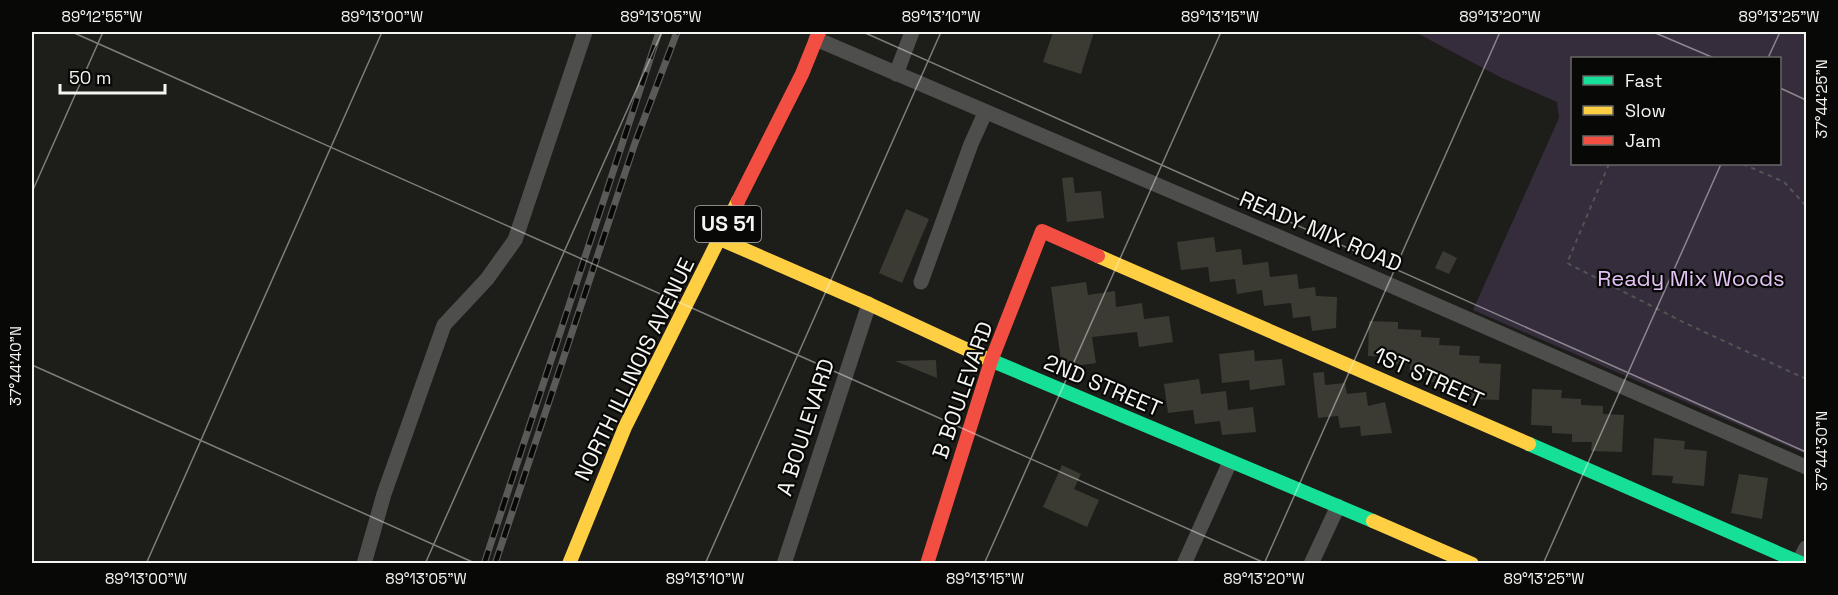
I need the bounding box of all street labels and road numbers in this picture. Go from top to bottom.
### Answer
street label: READY MIX ROAD [1236,184,1406,278]
road number: US 51 [695,206,761,242]
street label: NORTH ILLINOIS AVENUE [568,253,700,485]
street label: B BOULEVARD [925,318,999,462]
street label: 1ST STREET [1370,340,1488,414]
street label: 2ND STREET [1040,348,1166,422]
street label: A BOULEVARD [770,355,840,499]

